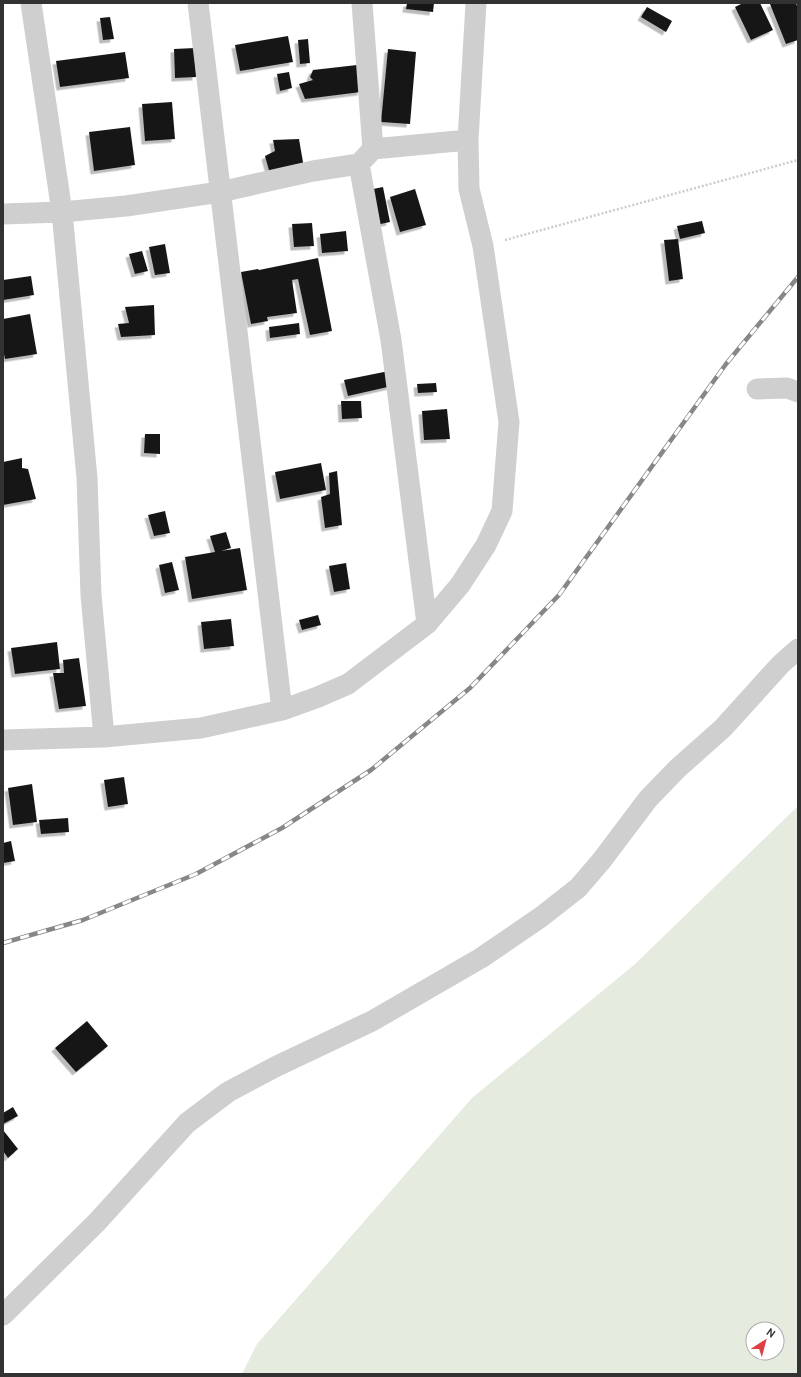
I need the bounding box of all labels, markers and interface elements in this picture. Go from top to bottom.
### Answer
north arrow [745,1321,785,1361]
text: N [764,1325,778,1341]

